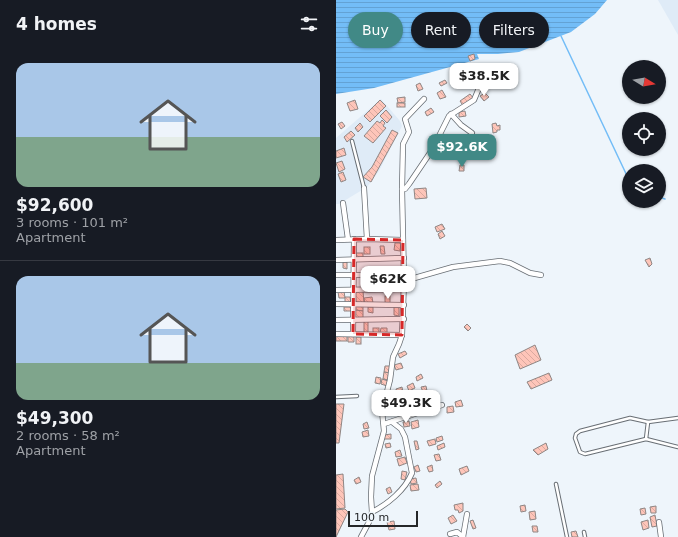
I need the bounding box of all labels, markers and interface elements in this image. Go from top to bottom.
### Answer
chip: Buy [348,12,403,48]
chip: Rent [411,12,471,48]
chip: Filters [479,12,549,48]
icon: filters [298,13,320,35]
text: 4 homes [16,14,97,34]
north arrow [622,60,666,104]
map controls [622,60,666,208]
pin: $38.5K [451,63,517,97]
text: $38.5K [458,68,510,83]
icon: home [132,89,204,161]
button: locate [622,112,666,156]
pin: $92.6K [429,134,495,168]
text: $92.6K [436,139,488,154]
button: layers [622,164,666,208]
text: $92,600 [16,195,93,215]
text: 3 rooms · 101 m² [16,215,128,230]
text: Apartment [16,230,86,245]
pin: $62K [364,266,412,300]
text: $62K [369,271,407,286]
icon: home [132,302,204,374]
pin: $49.3K [373,390,439,424]
text: $49.3K [380,395,432,410]
text: $49,300 [16,408,93,428]
text: 2 rooms · 58 m² [16,428,120,443]
text: Apartment [16,443,86,458]
scale bar [348,509,418,528]
text: 100 m [354,511,389,524]

